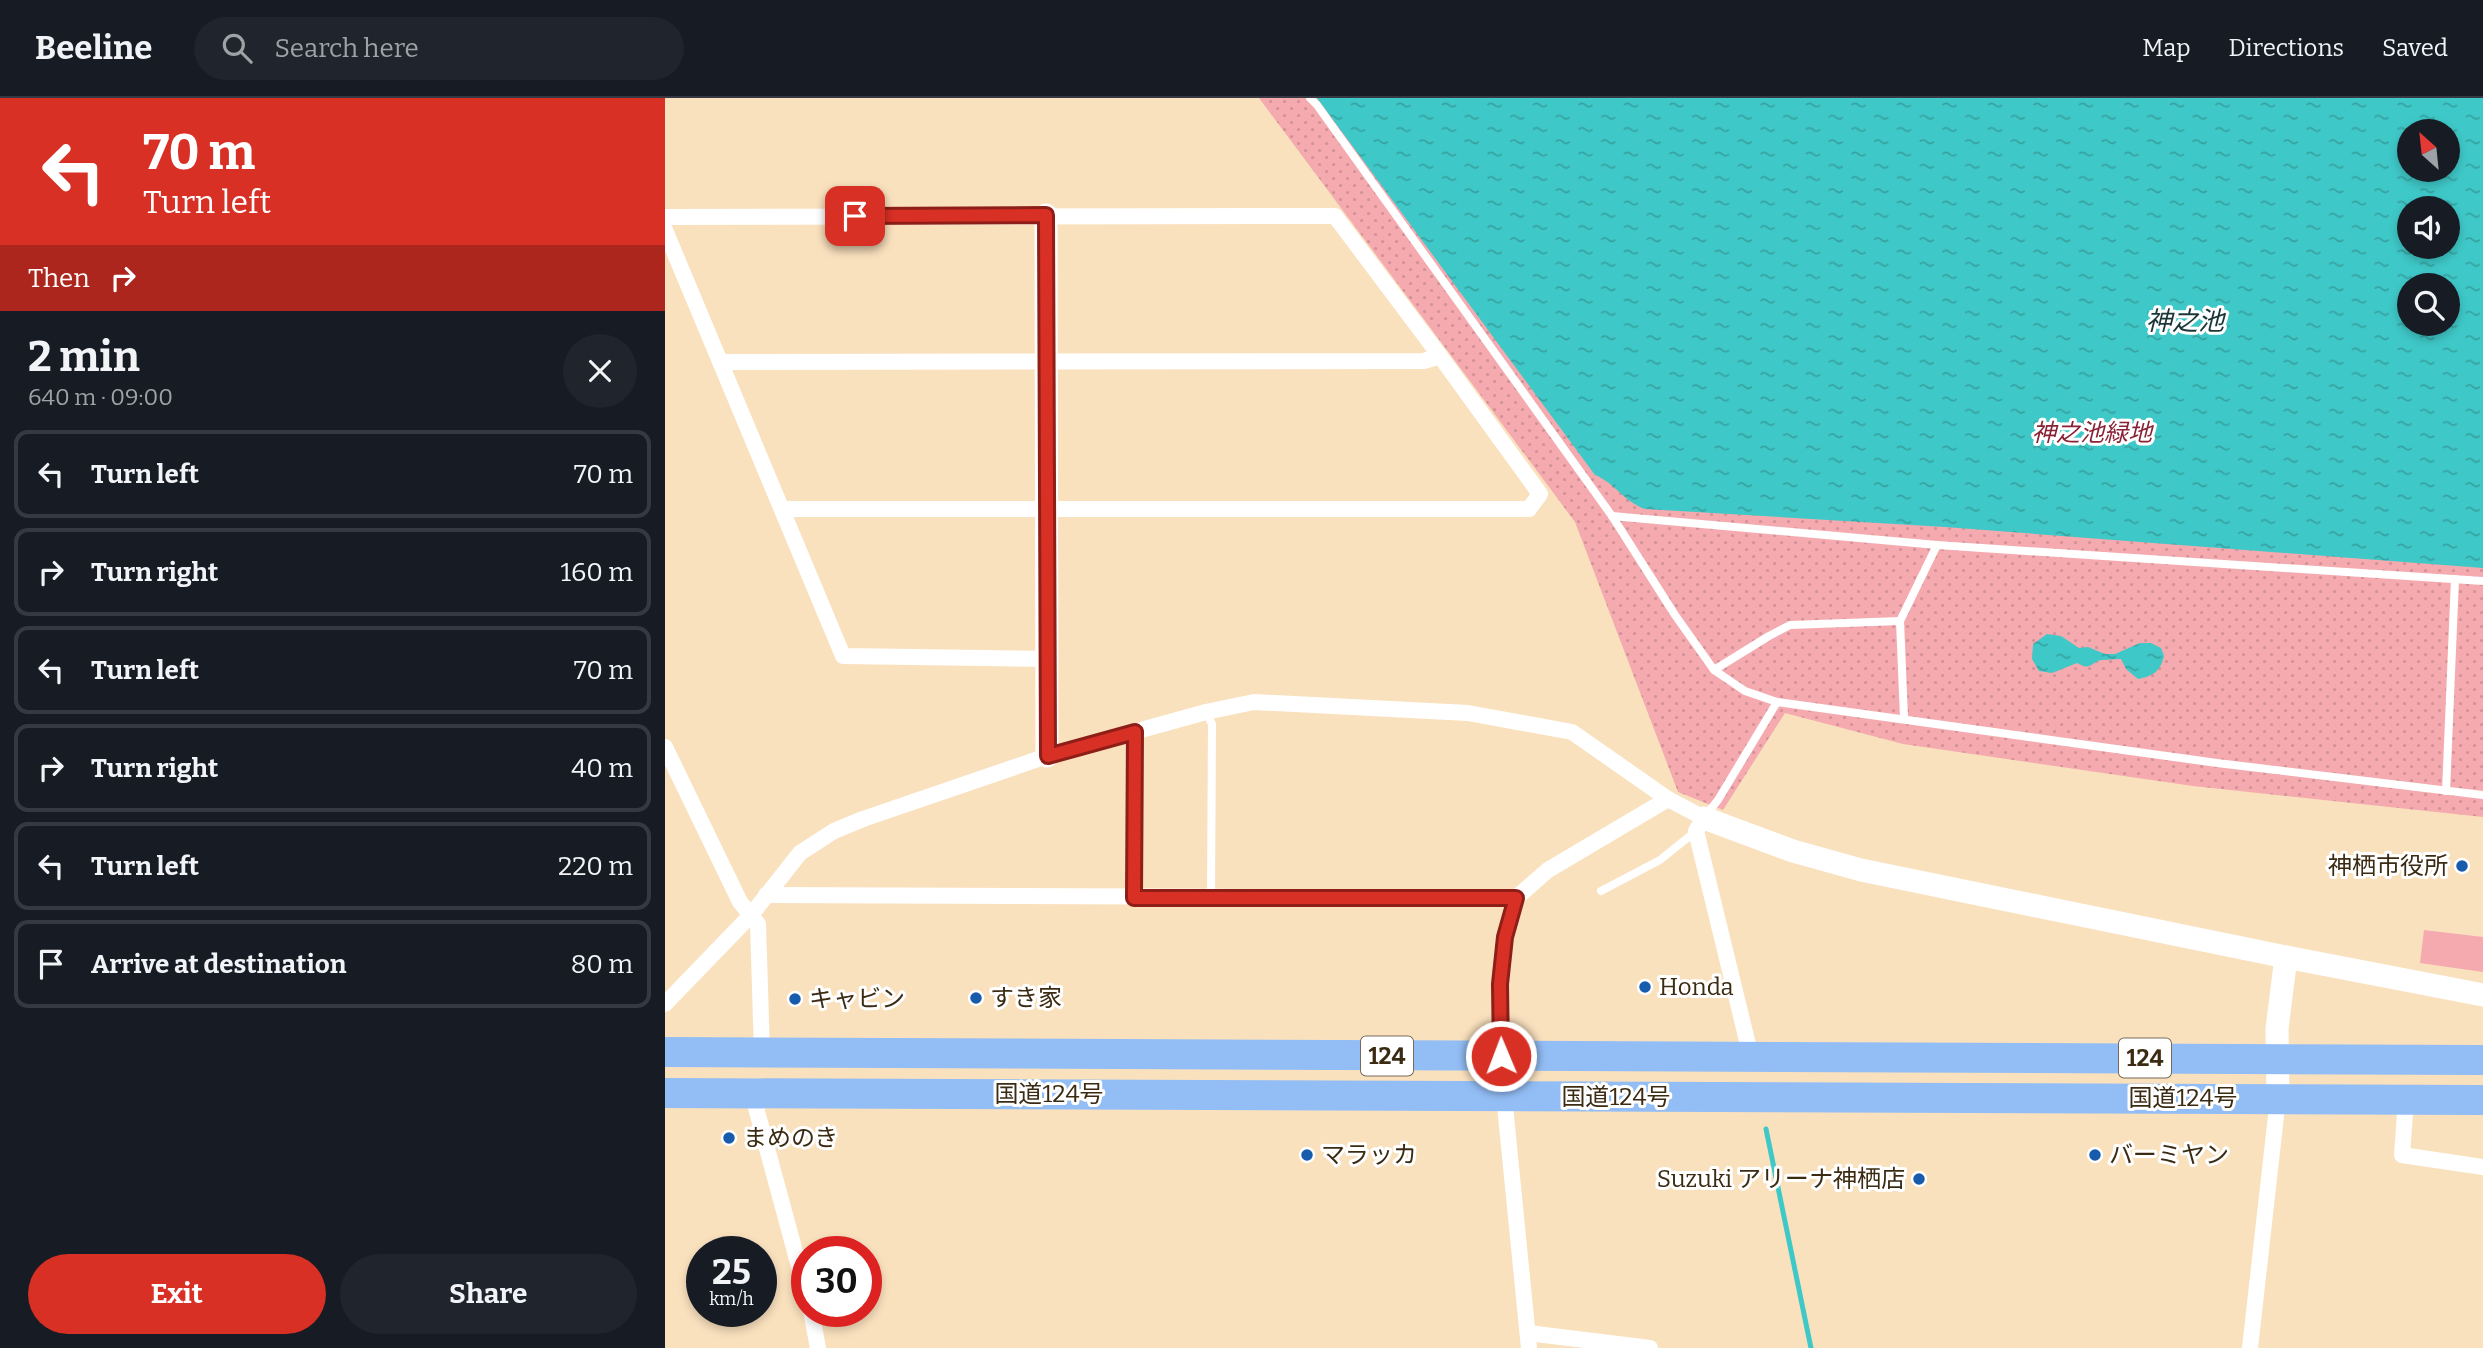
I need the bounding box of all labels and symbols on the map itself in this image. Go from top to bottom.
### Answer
north arrow [2397,119,2461,182]
pin [825,186,885,246]
water label: 神之池 [2146,306,2227,337]
park label: 神之池緑地 [2032,419,2155,447]
place label: 神栖市役所 [2328,852,2448,880]
marker: 神栖市役所 [2454,858,2470,874]
place label: Honda [1659,973,1734,1001]
marker: Honda [1637,979,1653,995]
place label: すき家 [990,984,1062,1012]
place label: キャビン [809,985,905,1013]
marker: すき家 [968,990,984,1006]
marker: キャビン [787,991,803,1007]
position arrow [1464,1019,1538,1093]
road number: 124 [1361,1037,1413,1076]
road number: 124 [2119,1038,2171,1077]
street label: 国道124号 [995,1080,1103,1108]
street label: 国道124号 [1562,1083,1670,1111]
street label: 国道124号 [2129,1084,2237,1112]
place label: まめのき [743,1124,838,1152]
marker: まめのき [721,1130,737,1146]
place label: マラッカ [1321,1141,1417,1169]
place label: バーミヤン [2109,1141,2229,1169]
marker: マラッカ [1299,1147,1315,1163]
marker: バーミヤン [2087,1147,2103,1163]
place label: Suzuki アリーナ神栖店 [1657,1165,1905,1193]
marker: Suzuki アリーナ神栖店 [1911,1171,1927,1187]
speed limit sign: 30 [791,1236,882,1327]

